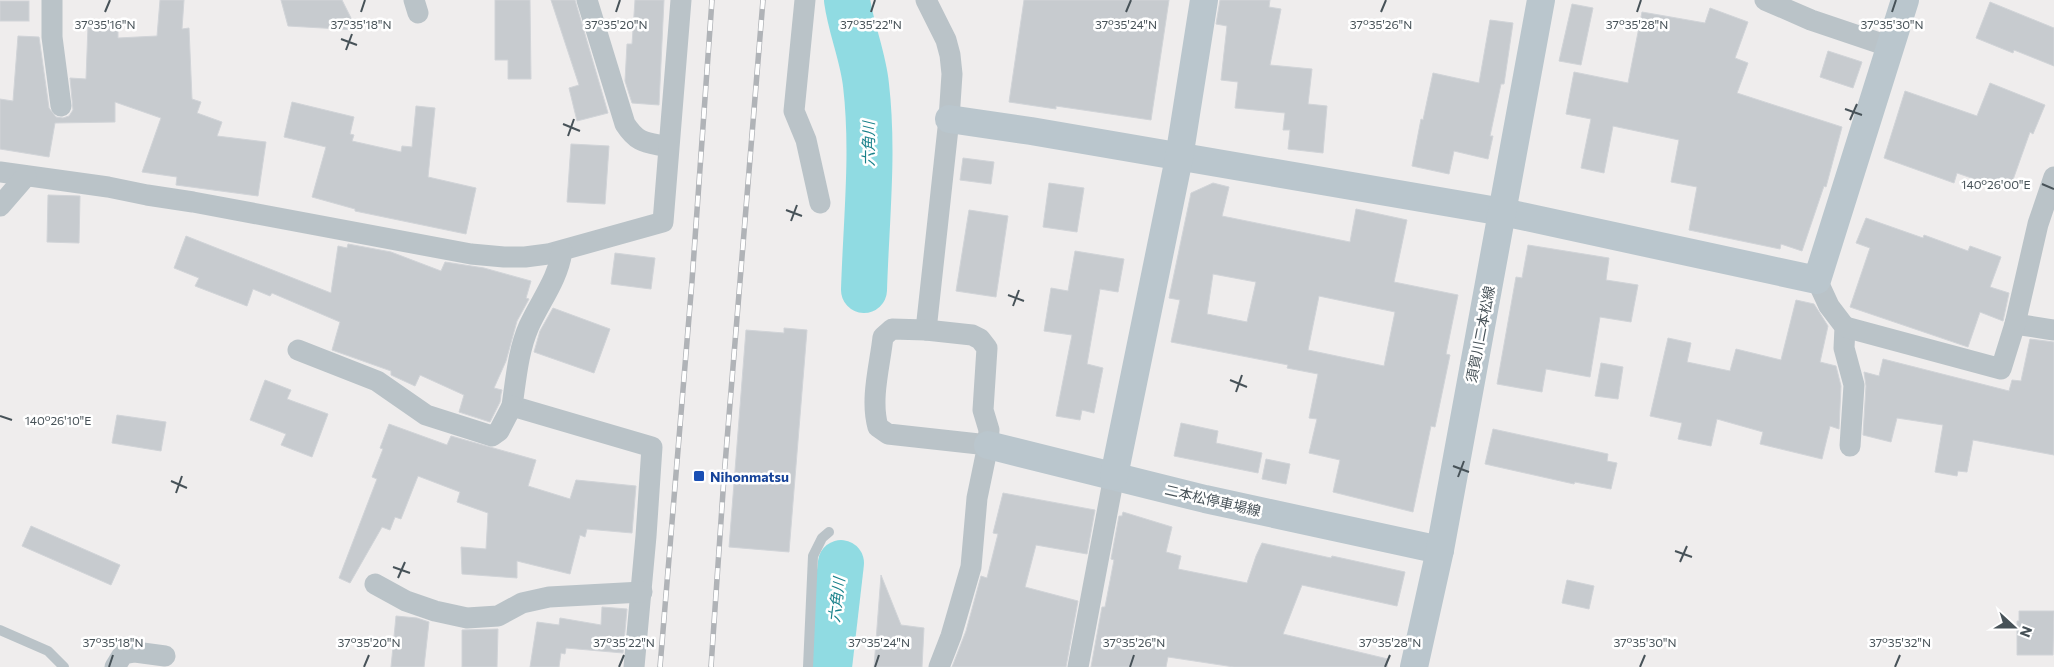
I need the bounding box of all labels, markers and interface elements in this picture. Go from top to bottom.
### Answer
text: 37°35'16"N [75,17,135,31]
text: 37°35'18"N [331,17,391,31]
text: 37°35'20"N [585,17,648,31]
text: 37°35'22"N [840,17,902,31]
text: 37°35'24"N [1095,17,1157,31]
text: 37°35'26"N [1350,17,1412,31]
text: 37°35'28"N [1606,17,1668,31]
text: 37°35'30"N [1860,17,1924,31]
water label: 六角川 [859,120,877,167]
text: 140°26'00"E [1961,177,2031,191]
street label: 須賀川二本松線 [1462,284,1498,384]
text: 140°26'10"E [25,413,91,427]
place label: Nihonmatsu [710,468,789,485]
marker: Nihonmatsu [692,469,706,483]
street label: 二本松停車場線 [1163,481,1263,519]
water label: 六角川 [824,575,848,623]
north arrow [1989,602,2039,652]
text: N [2017,624,2036,640]
text: 37°35'18"N [83,635,143,649]
text: 37°35'20"N [338,635,401,649]
text: 37°35'22"N [593,635,655,649]
text: 37°35'24"N [848,635,910,649]
text: 37°35'26"N [1103,635,1165,649]
text: 37°35'28"N [1359,635,1421,649]
text: 37°35'30"N [1613,635,1677,649]
text: 37°35'32"N [1869,635,1931,649]

